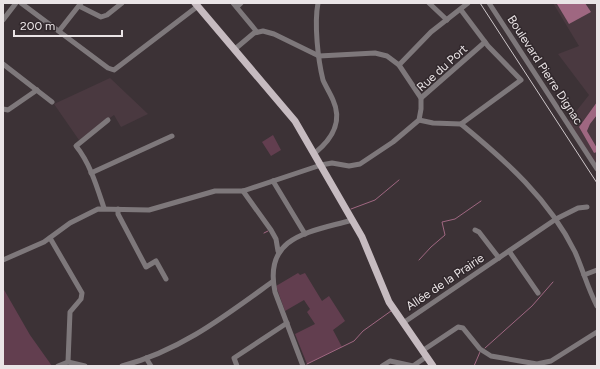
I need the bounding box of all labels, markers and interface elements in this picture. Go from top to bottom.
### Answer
scale bar [14,12,122,38]
street label: Boulevard Pierre Dignac [504,13,586,128]
text: 200 m [20,19,55,33]
street label: Rue du Port [414,41,470,94]
street label: Allée de la Prairie [403,251,487,313]

